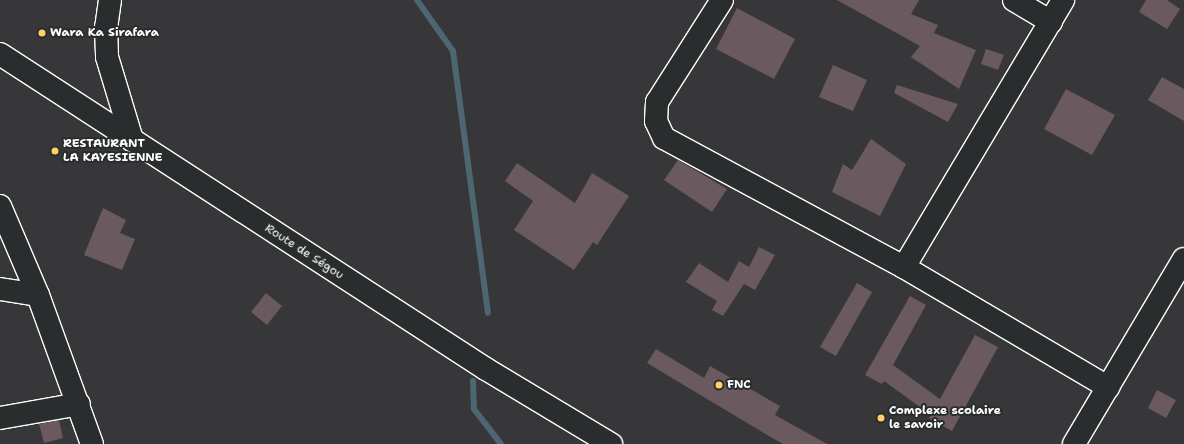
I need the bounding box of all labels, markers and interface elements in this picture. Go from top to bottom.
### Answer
place label: Wara Ka Sirafara [50,26,159,40]
marker: Wara Ka Sirafara [37,28,47,38]
place label: RESTAURANT LA KAYESIENNE [63,137,163,165]
marker: RESTAURANT LA KAYESIENNE [50,146,60,156]
street label: Route de Ségou [262,221,346,283]
place label: FNC [727,378,751,392]
marker: FNC [714,380,724,390]
place label: Complexe scolaire le savoir [889,404,1001,432]
marker: Complexe scolaire le savoir [876,413,886,423]

